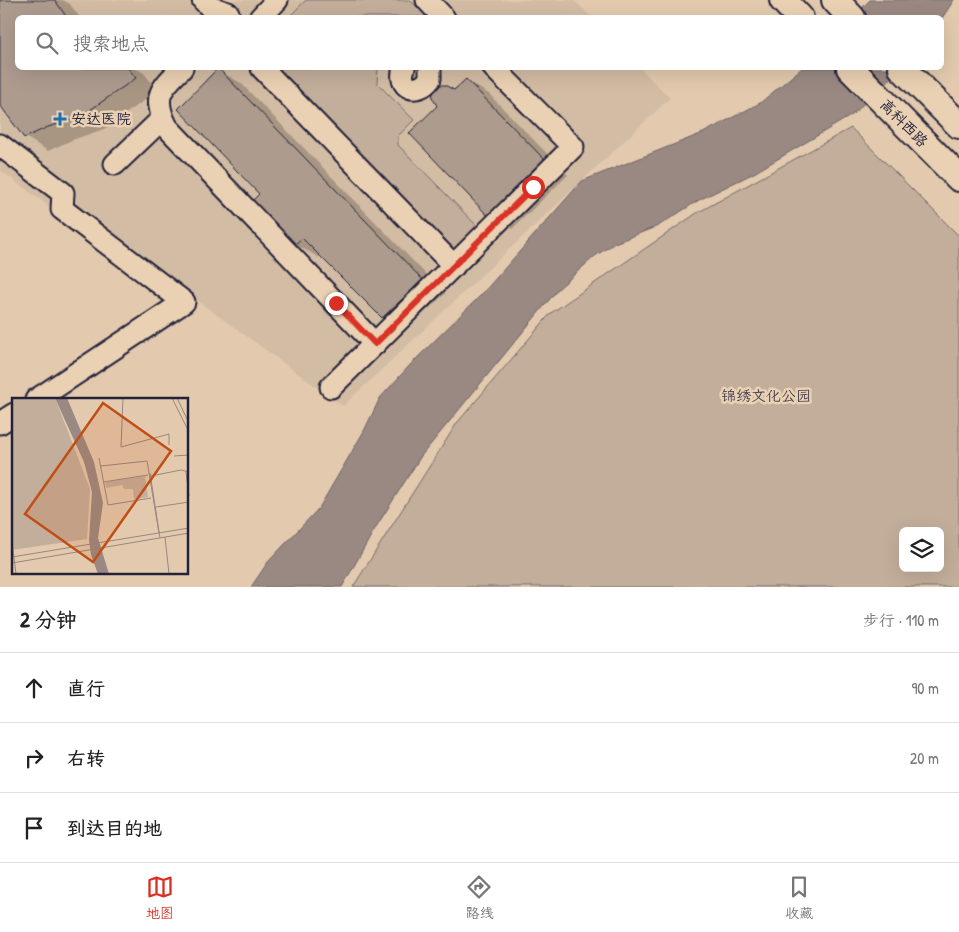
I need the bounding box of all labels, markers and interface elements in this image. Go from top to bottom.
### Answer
search box [15,15,944,70]
icon: search [33,29,61,57]
text: 搜索地点 [73,30,149,56]
street label: 高科西路 [876,94,933,151]
place label: 安达医院 [71,108,131,129]
marker: 安达医院 [53,112,67,126]
route start [522,176,545,199]
route end [325,292,348,315]
park label: 锦绣文化公园 [721,385,811,406]
inset map [12,398,189,574]
map controls [899,527,944,572]
button: layers [899,527,944,572]
text: 2 分钟 [20,605,77,634]
text: 步行 · 110 m [863,609,939,631]
icon: ahead [20,674,48,702]
text: 直行 [67,675,105,701]
text: 90 m [911,677,939,699]
icon: right [20,744,48,772]
text: 右转 [67,745,105,771]
text: 20 m [910,747,939,769]
icon: arrive [20,814,48,842]
text: 到达目的地 [67,815,162,841]
tab: 地图 [146,873,174,922]
tab: 路线 [465,873,493,922]
tab: 收藏 [785,873,813,922]

